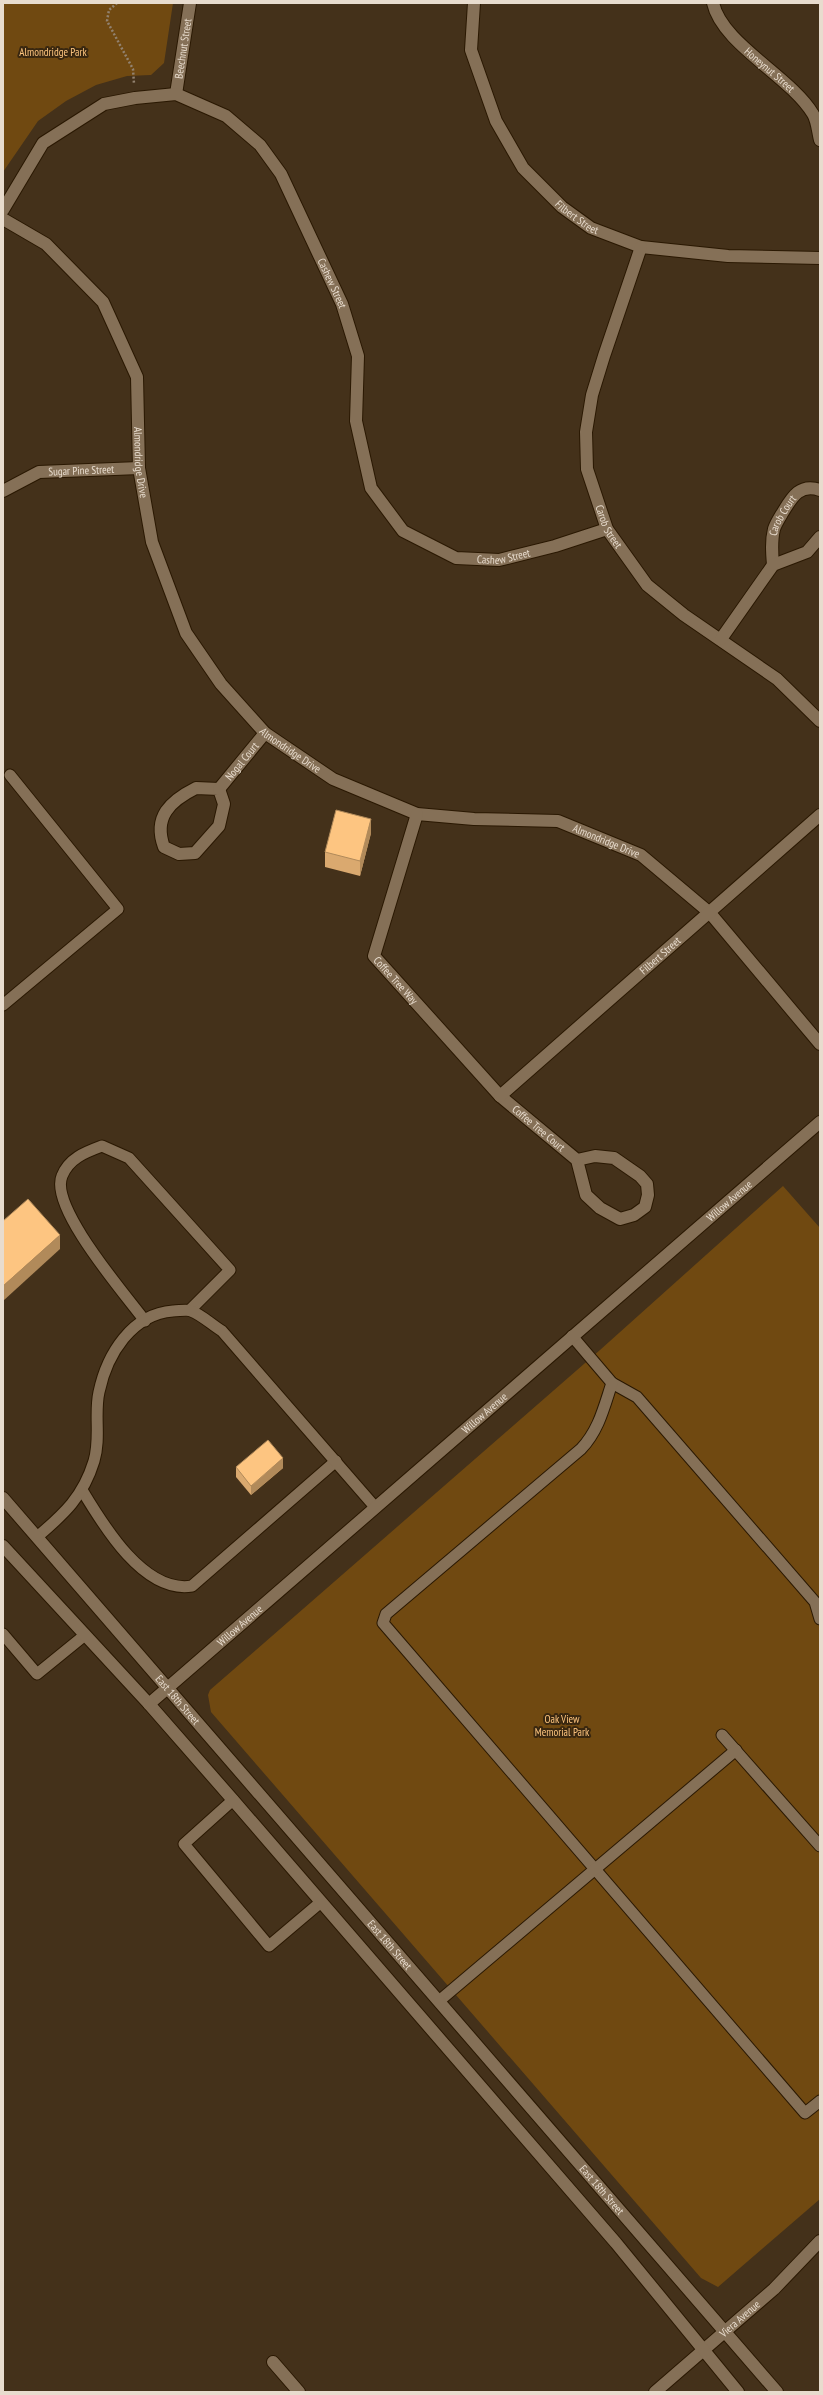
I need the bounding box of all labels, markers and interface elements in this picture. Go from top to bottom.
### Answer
street label: Beechnut Street [171,17,195,80]
street label: Honeynut Street [742,44,798,95]
park label: Almondridge Park [19,45,87,59]
street label: Filbert Street [552,197,601,237]
street label: Cashew Street [315,256,350,310]
street label: Almondridge Drive [131,427,151,499]
street label: Sugar Pine Street [48,462,114,479]
street label: Carob Court [766,492,799,537]
street label: Carob Street [592,503,625,551]
street label: Cashew Street [477,546,531,567]
street label: Almondridge Drive [256,725,324,776]
street label: Nogal Court [222,739,262,783]
street label: Almondridge Drive [571,821,642,861]
street label: Filbert Street [637,934,684,977]
street label: Coffee Tree Way [371,953,422,1008]
street label: Coffee Tree Court [509,1102,568,1154]
street label: Willow Avenue [704,1177,755,1224]
street label: Willow Avenue [459,1389,510,1437]
street label: Willow Avenue [214,1602,266,1649]
street label: East 18th Street [152,1672,203,1728]
park label: Oak View Memorial Park [535,1712,590,1739]
street label: East 18th Street [365,1917,415,1973]
street label: East 18th Street [577,2162,627,2217]
street label: Viera Avenue [716,2297,763,2341]

